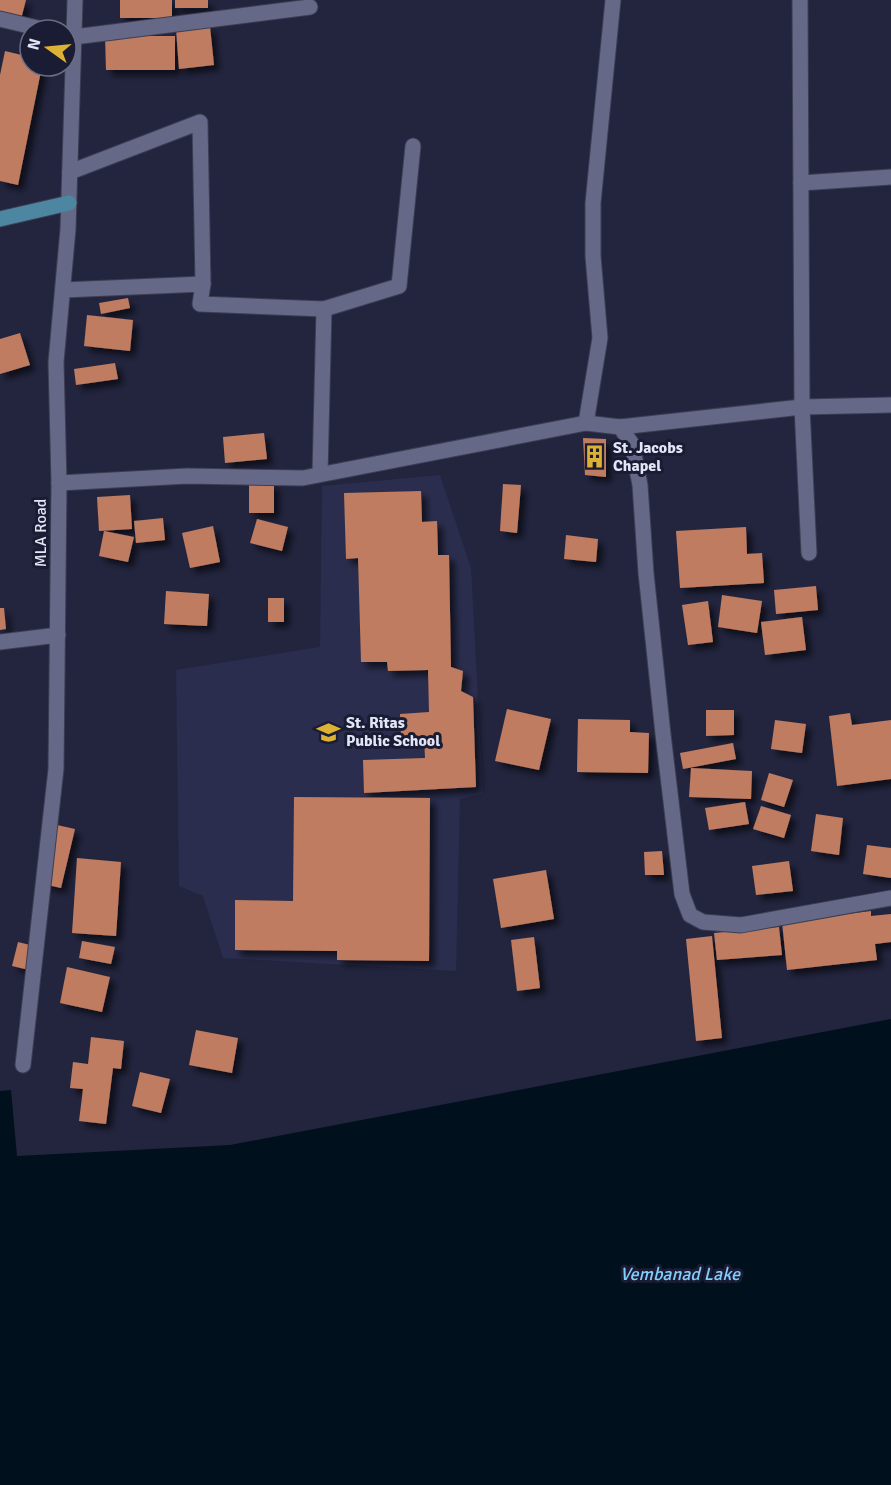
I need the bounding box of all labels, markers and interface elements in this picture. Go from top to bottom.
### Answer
north arrow [18,18,78,78]
text: N [23,36,46,52]
place label: St. Jacobs Chapel [613,438,683,476]
building icon: St. Jacobs Chapel [582,444,608,470]
street label: MLA Road [31,499,51,567]
place label: St. Ritas Public School [346,713,440,751]
school or university icon: St. Ritas Public School [315,719,341,745]
water label: Vembanad Lake [620,1263,741,1285]

